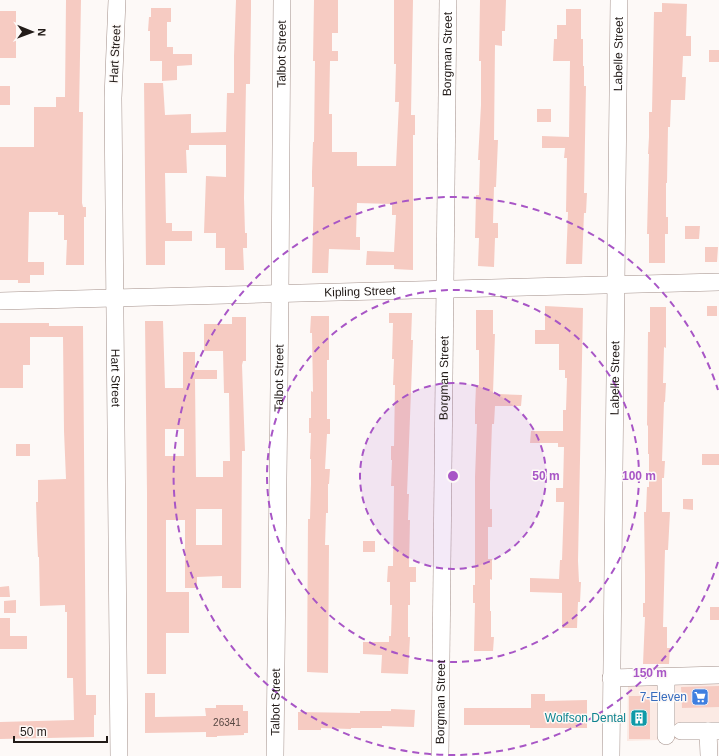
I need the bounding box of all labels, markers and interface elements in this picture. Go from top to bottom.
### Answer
street label: Borgman Street [440,11,455,96]
north arrow [12,12,52,52]
street label: Labelle Street [611,16,626,91]
street label: Talbot Street [274,20,289,88]
street label: Hart Street [106,24,124,83]
text: N [36,28,48,36]
street label: Kipling Street [324,284,396,299]
street label: Borgman Street [437,335,451,420]
street label: Labelle Street [608,340,622,415]
street label: Talbot Street [272,344,286,412]
street label: Hart Street [108,349,123,408]
centre of rings [446,469,460,483]
text: 50 m [532,469,560,483]
text: 100 m [622,469,656,483]
street label: Borgman Street [433,659,448,744]
text: 150 m [633,666,667,680]
street label: Talbot Street [268,668,283,736]
supermarket icon: 7-Eleven [690,687,710,707]
place label: 7-Eleven [640,690,687,704]
building icon: Wolfson Dental [629,708,649,728]
place label: Wolfson Dental [545,711,626,725]
house number: 26341 [213,717,241,728]
scale bar [14,718,107,744]
text: 50 m [20,725,47,739]

